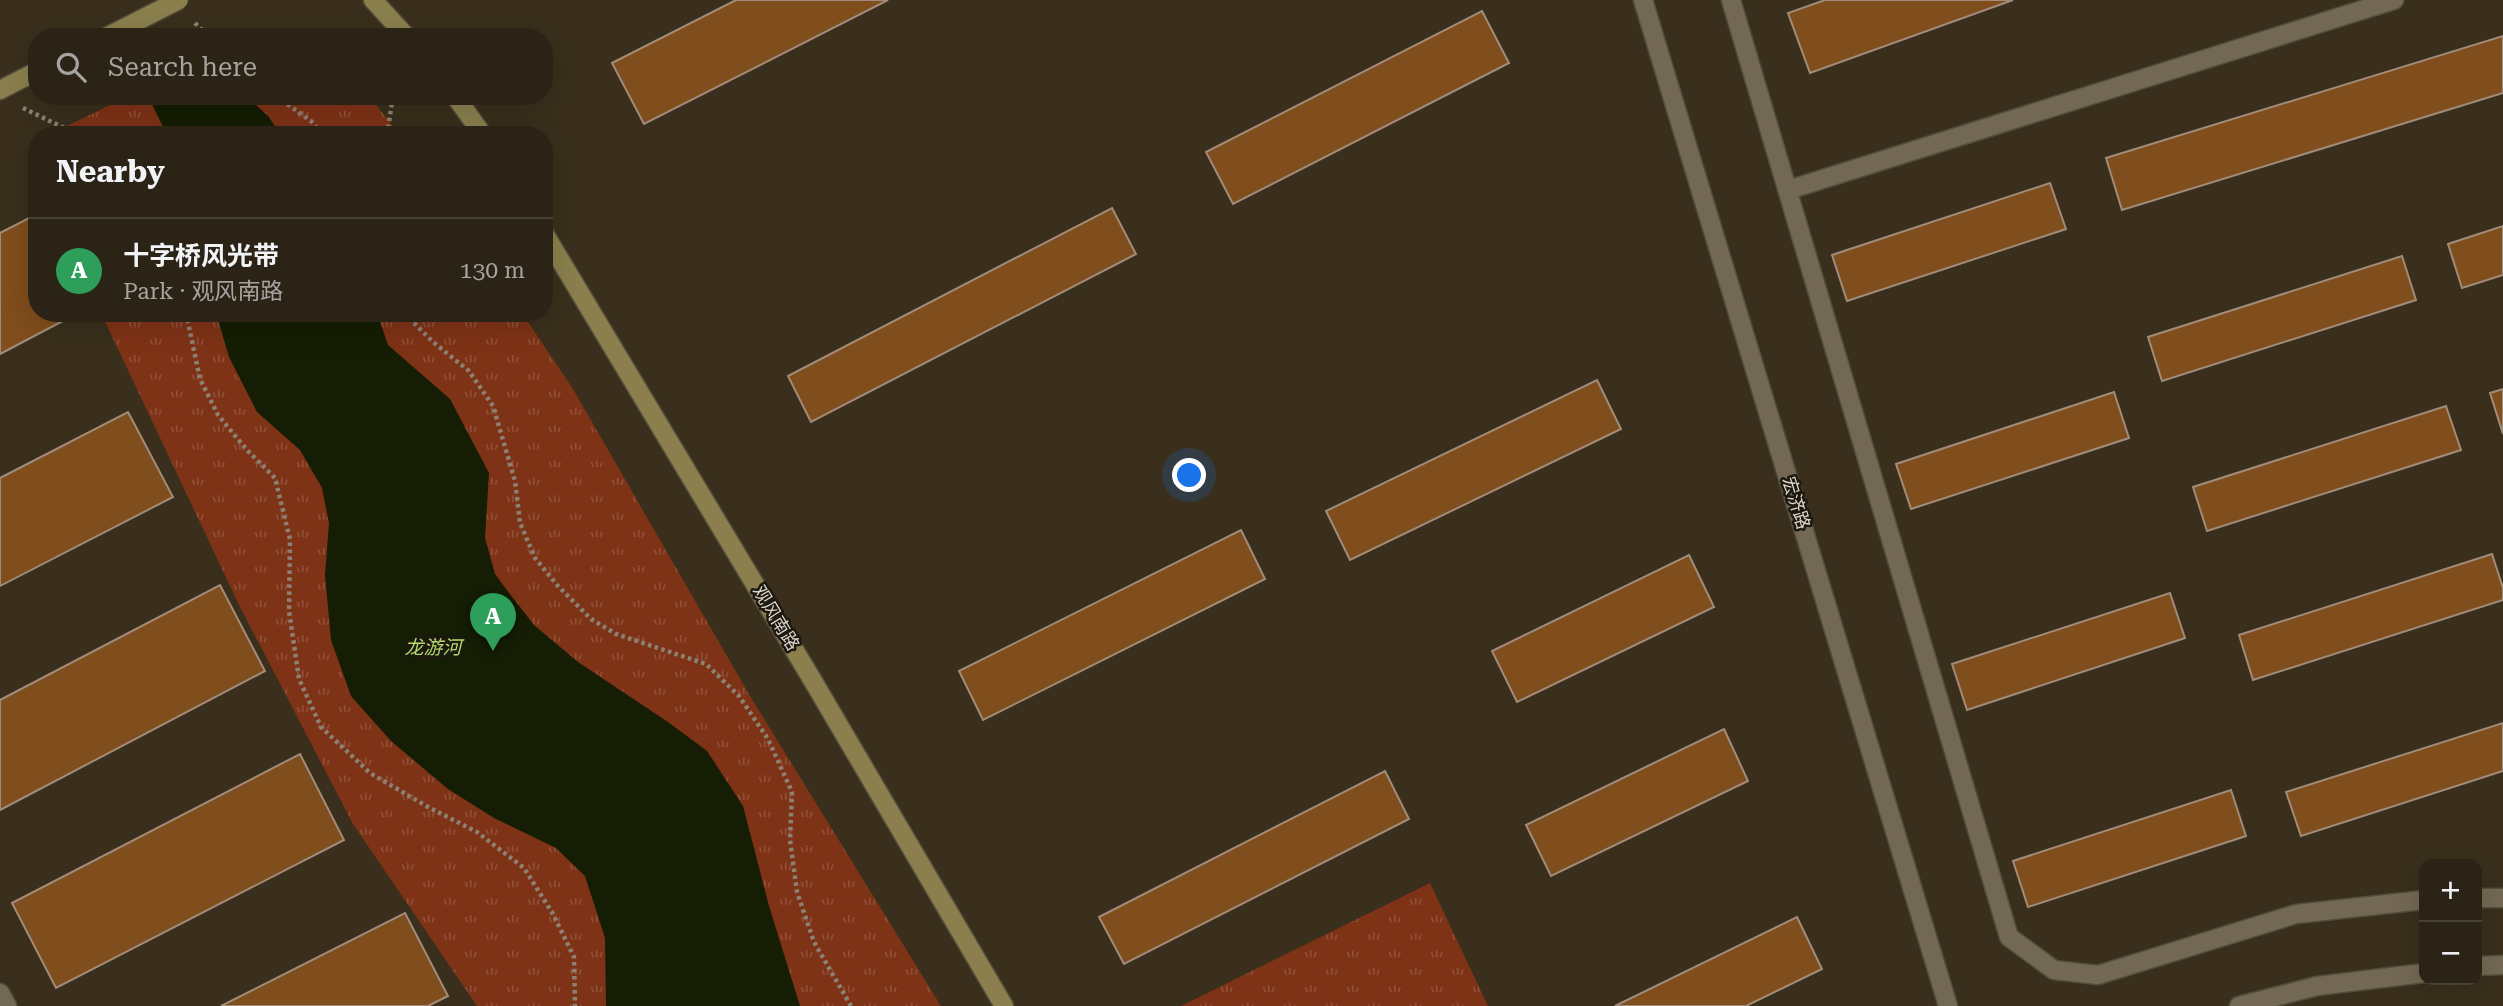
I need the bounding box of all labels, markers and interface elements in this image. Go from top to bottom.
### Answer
search box [28,28,553,105]
icon: search [52,48,90,86]
text: Search here [108,52,257,82]
text: Nearby [56,154,165,189]
text: 十字桥风光带 [123,241,279,271]
text: A [71,257,87,284]
text: 130 m [460,257,525,284]
text: Park · 观风南路 [123,278,283,305]
your location [1172,458,1206,492]
street label: 宏济路 [1779,474,1814,532]
street label: 观风南路 [749,581,804,654]
pin: A [470,593,516,651]
water label: 龙游河 [404,636,465,659]
map controls [2419,859,2482,985]
button: + [2419,859,2482,922]
button: − [2419,922,2482,985]

